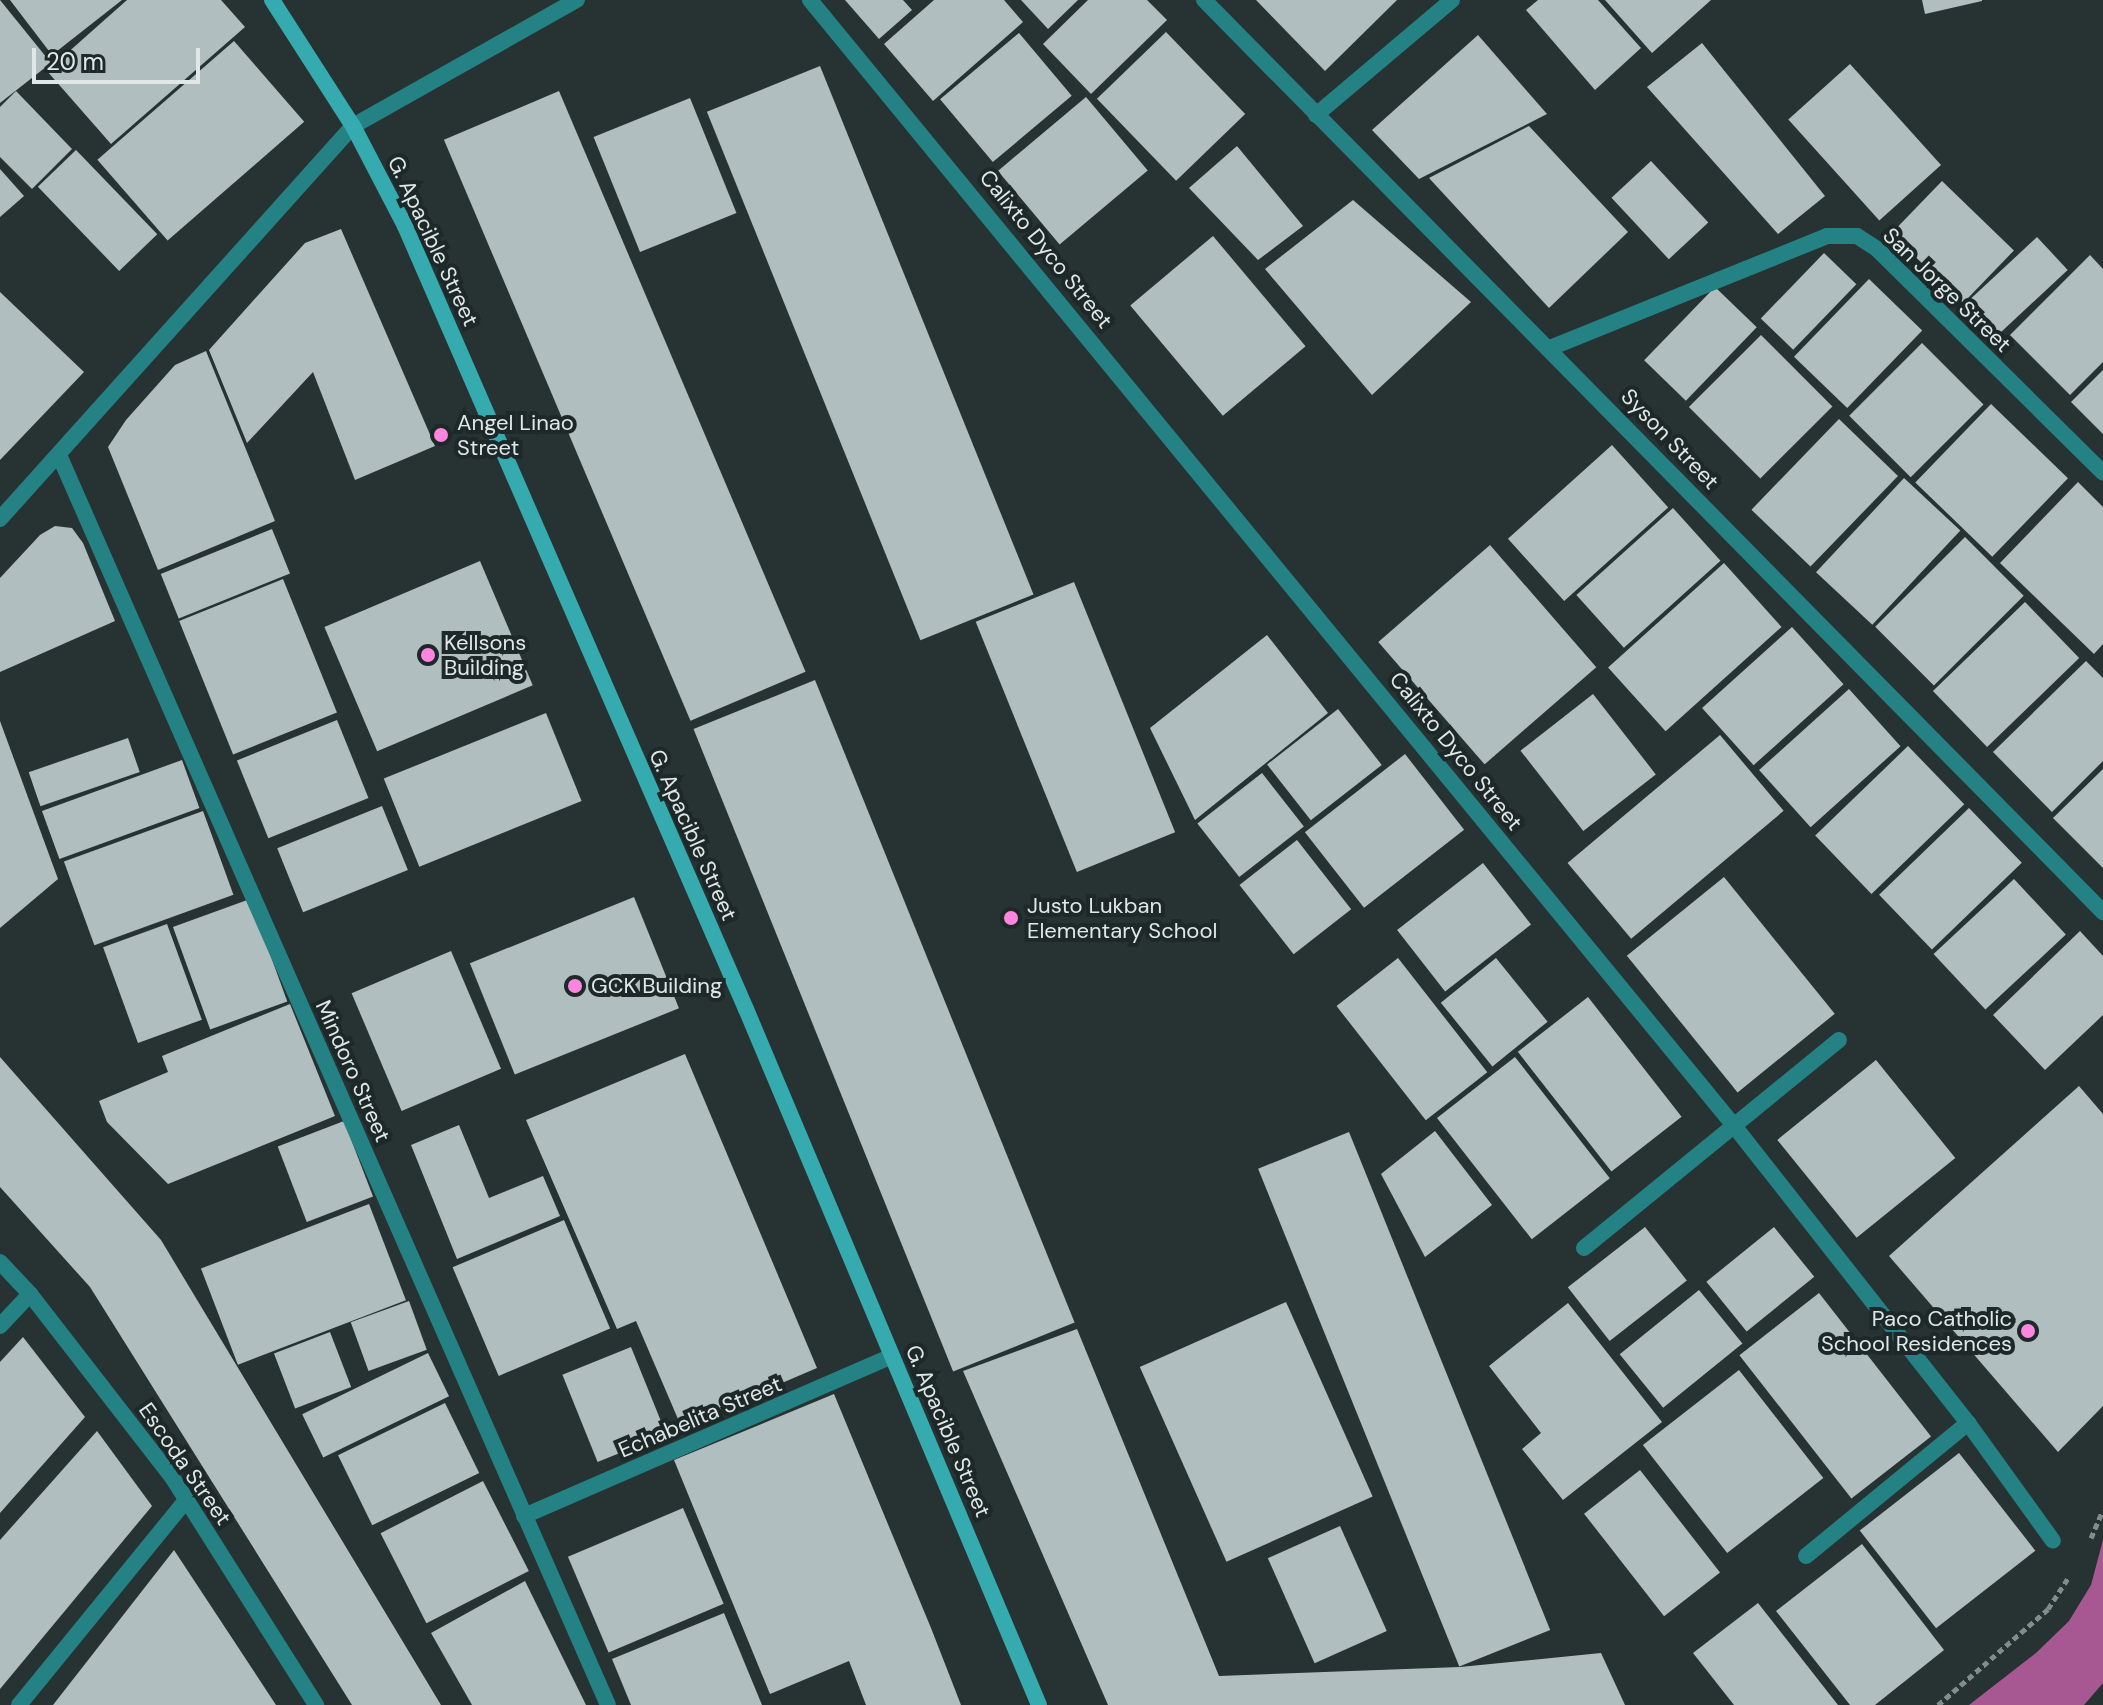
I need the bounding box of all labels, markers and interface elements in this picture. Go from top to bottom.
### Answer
scale bar [36,32,204,82]
text: 20 m [46,46,104,77]
street label: G. Apacible Street [382,152,484,330]
street label: Calixto Dyco Street [974,164,1118,334]
street label: San Jorge Street [1878,222,2016,358]
street label: Syson Street [1616,383,1724,495]
place label: Angel Linao Street [457,409,574,460]
marker: Angel Linao Street [432,426,450,444]
place label: Kellsons Building [444,629,526,680]
marker: Kellsons Building [419,646,437,664]
street label: Calixto Dyco Street [1384,666,1528,836]
street label: G. Apacible Street [643,745,743,925]
place label: Justo Lukban Elementary School [1027,892,1217,944]
marker: Justo Lukban Elementary School [1002,909,1020,927]
place label: GCK Building [591,973,722,999]
marker: GCK Building [566,977,584,995]
street label: Mindoro Street [310,996,396,1146]
place label: Paco Catholic School Residences [1821,1305,2012,1356]
marker: Paco Catholic School Residences [2019,1322,2037,1340]
street label: G. Apacible Street [900,1341,996,1521]
street label: Echabelita Street [614,1371,786,1463]
street label: Escoda Street [133,1398,237,1530]

